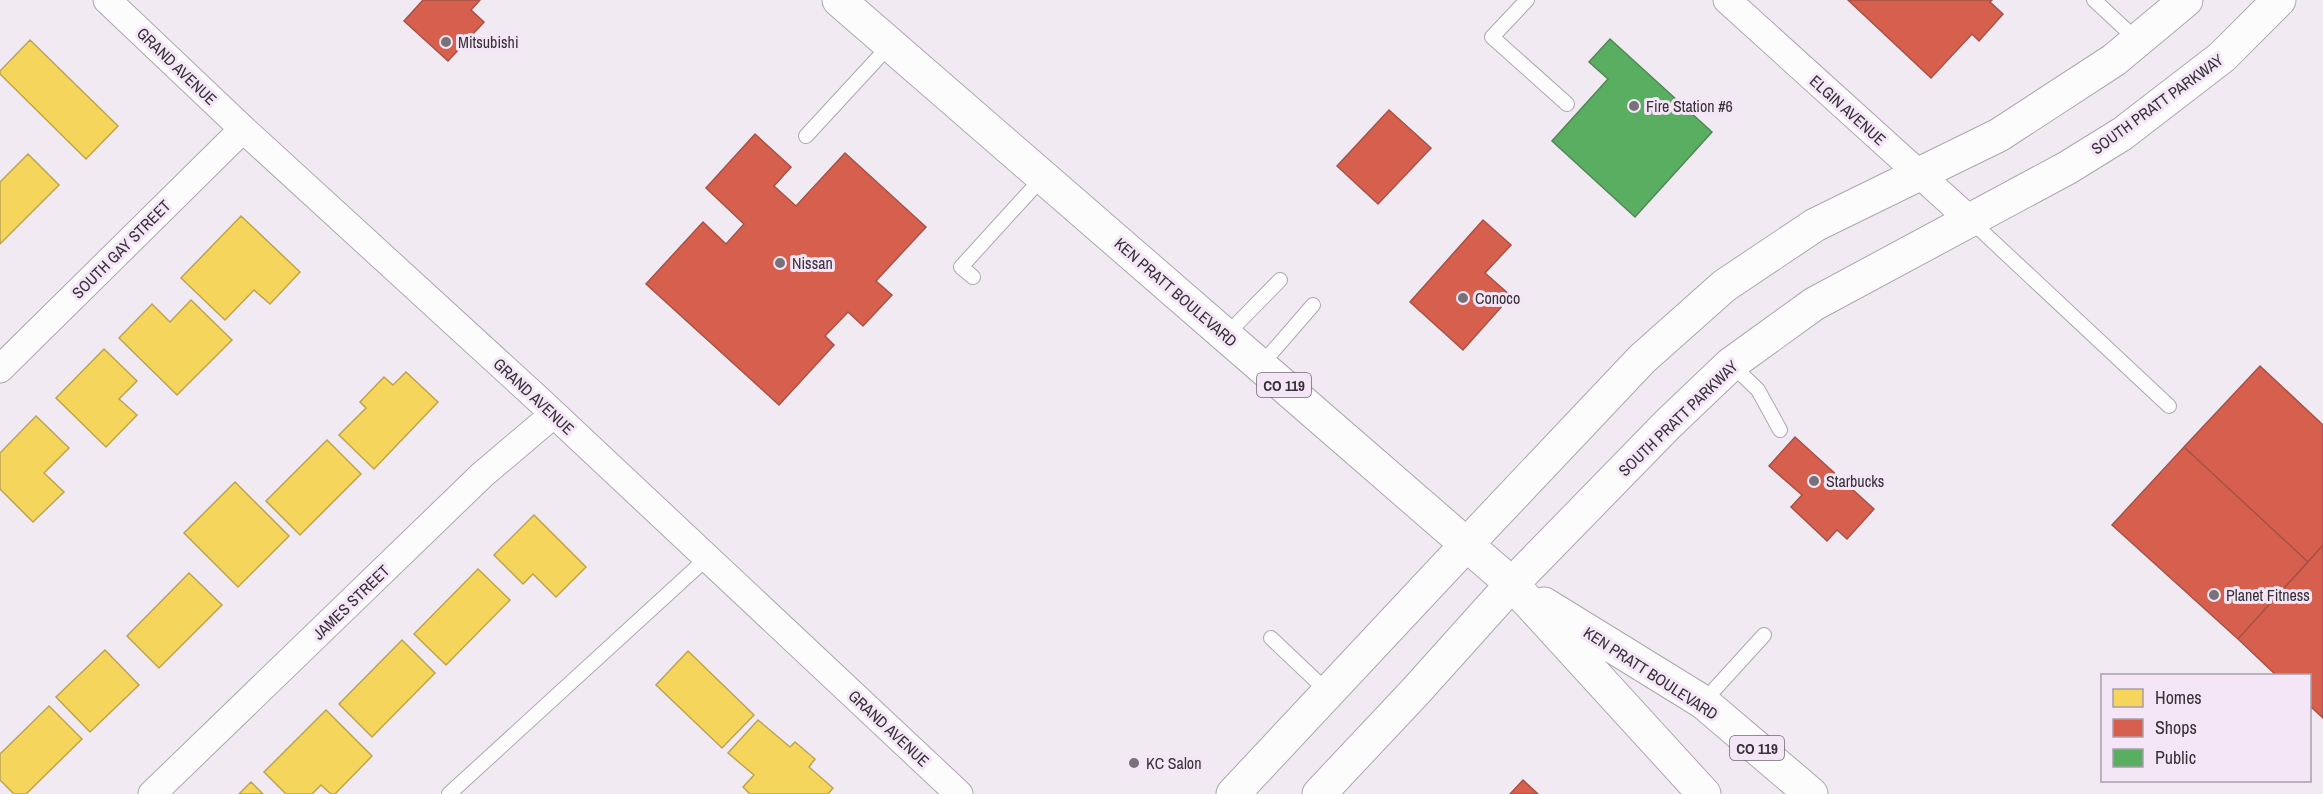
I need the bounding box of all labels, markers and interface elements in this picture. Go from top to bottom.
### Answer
street label: GRAND AVENUE [132,22,222,110]
place label: Mitsubishi [458,31,519,53]
marker: Mitsubishi [439,35,453,49]
street label: SOUTH PRATT PARKWAY [2087,48,2228,159]
street label: ELGIN AVENUE [1805,70,1891,150]
place label: Fire Station #6 [1646,95,1733,117]
marker: Fire Station #6 [1627,99,1641,113]
street label: SOUTH GAY STREET [67,195,175,303]
street label: KEN PRATT BOULEVARD [1110,232,1242,352]
place label: Nissan [792,252,833,274]
marker: Nissan [773,256,787,270]
place label: Conoco [1475,287,1520,309]
marker: Conoco [1456,291,1470,305]
street label: GRAND AVENUE [489,353,579,439]
street label: SOUTH PRATT PARKWAY [1613,355,1743,481]
road number: CO 119 [1257,373,1311,397]
place label: Starbucks [1826,470,1884,492]
marker: Starbucks [1807,474,1821,488]
street label: JAMES STREET [308,560,394,644]
place label: Planet Fitness [2226,584,2310,606]
marker: Planet Fitness [2207,588,2221,602]
street label: KEN PRATT BOULEVARD [1580,621,1722,725]
legend [2101,674,2311,782]
street label: GRAND AVENUE [844,685,934,771]
text: Homes [2155,685,2202,710]
text: Shops [2155,715,2197,740]
road number: CO 119 [1730,736,1784,760]
text: Public [2155,745,2196,770]
place label: KC Salon [1146,752,1201,774]
marker: KC Salon [1127,756,1141,770]

